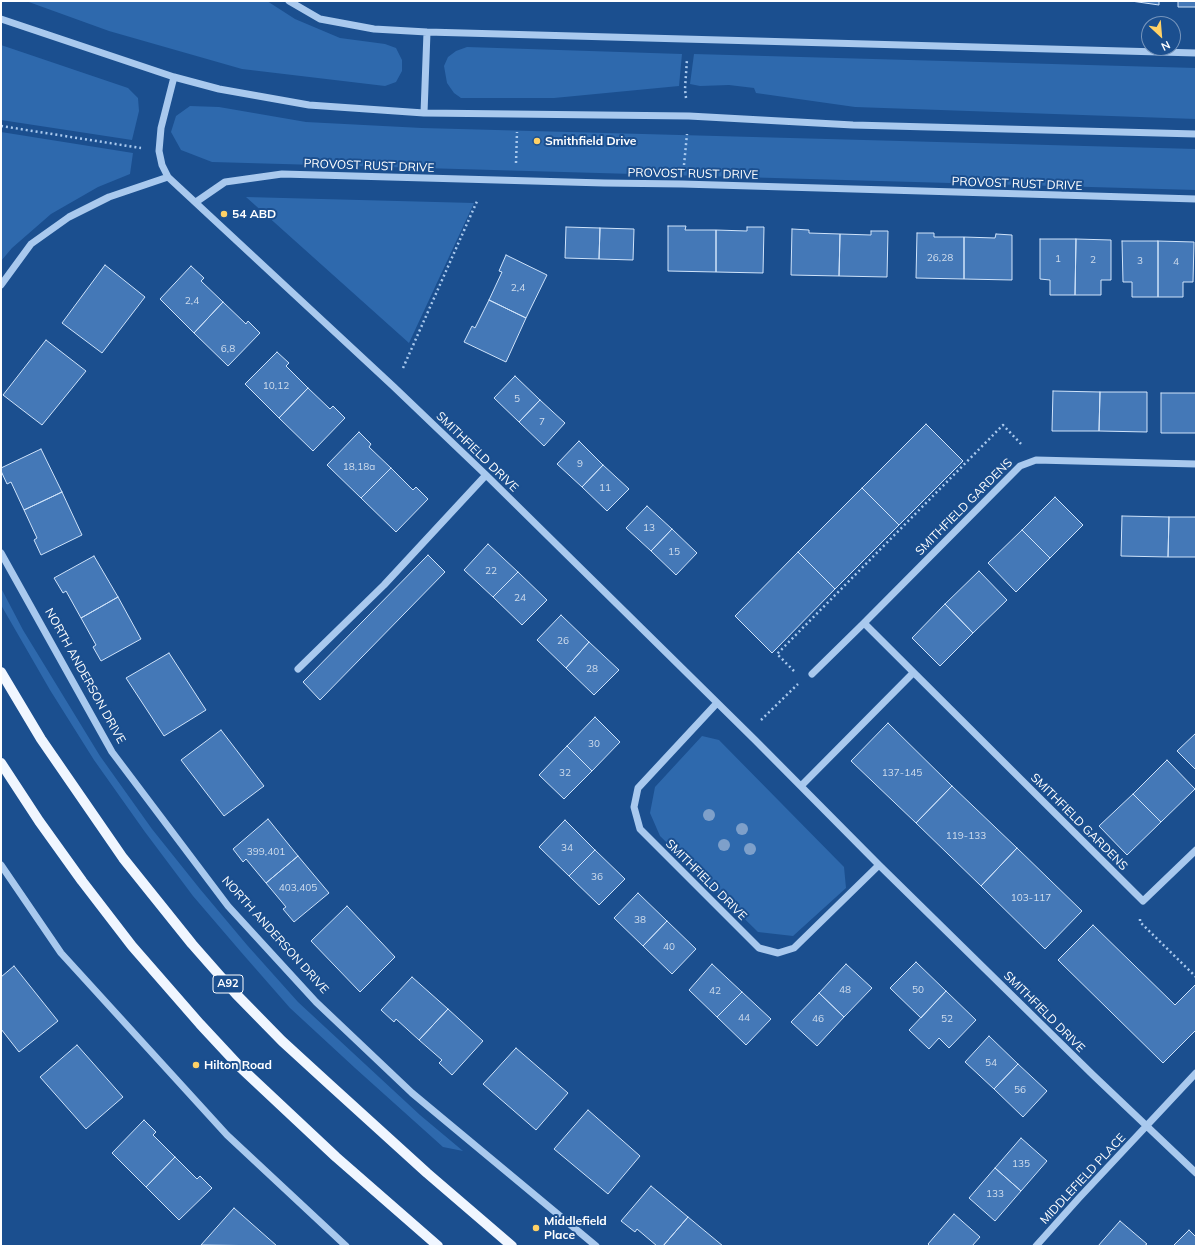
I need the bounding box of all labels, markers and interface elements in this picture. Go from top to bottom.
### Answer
north arrow [1141,16,1181,56]
text: N [1159,38,1173,54]
place label: Smithfield Drive [545,134,636,148]
marker: Smithfield Drive [532,136,542,146]
street label: PROVOST RUST DRIVE [303,157,435,175]
street label: PROVOST RUST DRIVE [627,166,759,182]
street label: PROVOST RUST DRIVE [951,175,1083,193]
place label: 54 ABD [232,207,276,221]
marker: 54 ABD [219,209,229,219]
house number: 26,28 [927,252,953,264]
house number: 1 [1055,253,1061,265]
house number: 2 [1090,254,1096,266]
house number: 3 [1137,255,1143,267]
house number: 4 [1173,256,1179,268]
house number: 2,4 [511,282,525,294]
house number: 2,4 [185,295,199,307]
house number: 6,8 [221,343,235,355]
house number: 10,12 [263,380,289,392]
house number: 5 [514,393,520,405]
street label: SMITHFIELD DRIVE [433,409,521,495]
house number: 7 [539,416,545,428]
street label: SMITHFIELD GARDENS [913,456,1015,558]
house number: 9 [577,458,583,470]
house number: 18,18a [343,461,375,473]
house number: 11 [599,482,611,494]
house number: 13 [643,522,655,534]
house number: 15 [668,546,680,558]
house number: 22 [485,565,497,577]
house number: 24 [514,592,526,604]
street label: NORTH ANDERSON DRIVE [42,606,128,746]
house number: 26 [557,635,569,647]
house number: 28 [586,663,598,675]
house number: 30 [588,738,600,750]
house number: 32 [559,767,571,779]
house number: 137-145 [882,767,922,779]
street label: SMITHFIELD GARDENS [1028,771,1130,873]
house number: 119-133 [946,830,986,842]
street label: SMITHFIELD DRIVE [662,836,750,924]
house number: 34 [561,842,573,854]
house number: 399,401 [247,846,285,858]
house number: 36 [591,871,603,883]
street label: NORTH ANDERSON DRIVE [219,873,331,997]
house number: 403,405 [279,882,317,894]
house number: 103-117 [1011,892,1051,904]
house number: 38 [634,914,646,926]
house number: 40 [663,941,675,953]
street label: SMITHFIELD DRIVE [1000,968,1088,1056]
road number: A92 [213,975,243,993]
house number: 48 [839,984,851,996]
house number: 50 [912,984,924,996]
house number: 42 [709,985,721,997]
house number: 44 [738,1012,750,1024]
house number: 46 [812,1013,824,1025]
house number: 52 [941,1013,953,1025]
house number: 54 [985,1057,997,1069]
place label: Hilton Road [204,1058,272,1072]
marker: Hilton Road [191,1060,201,1070]
house number: 56 [1014,1084,1026,1096]
street label: MIDDLEFIELD PLACE [1037,1131,1129,1227]
house number: 135 [1012,1158,1030,1170]
house number: 133 [986,1188,1004,1200]
place label: Middlefield Place [544,1214,607,1242]
marker: Middlefield Place [531,1223,541,1233]

